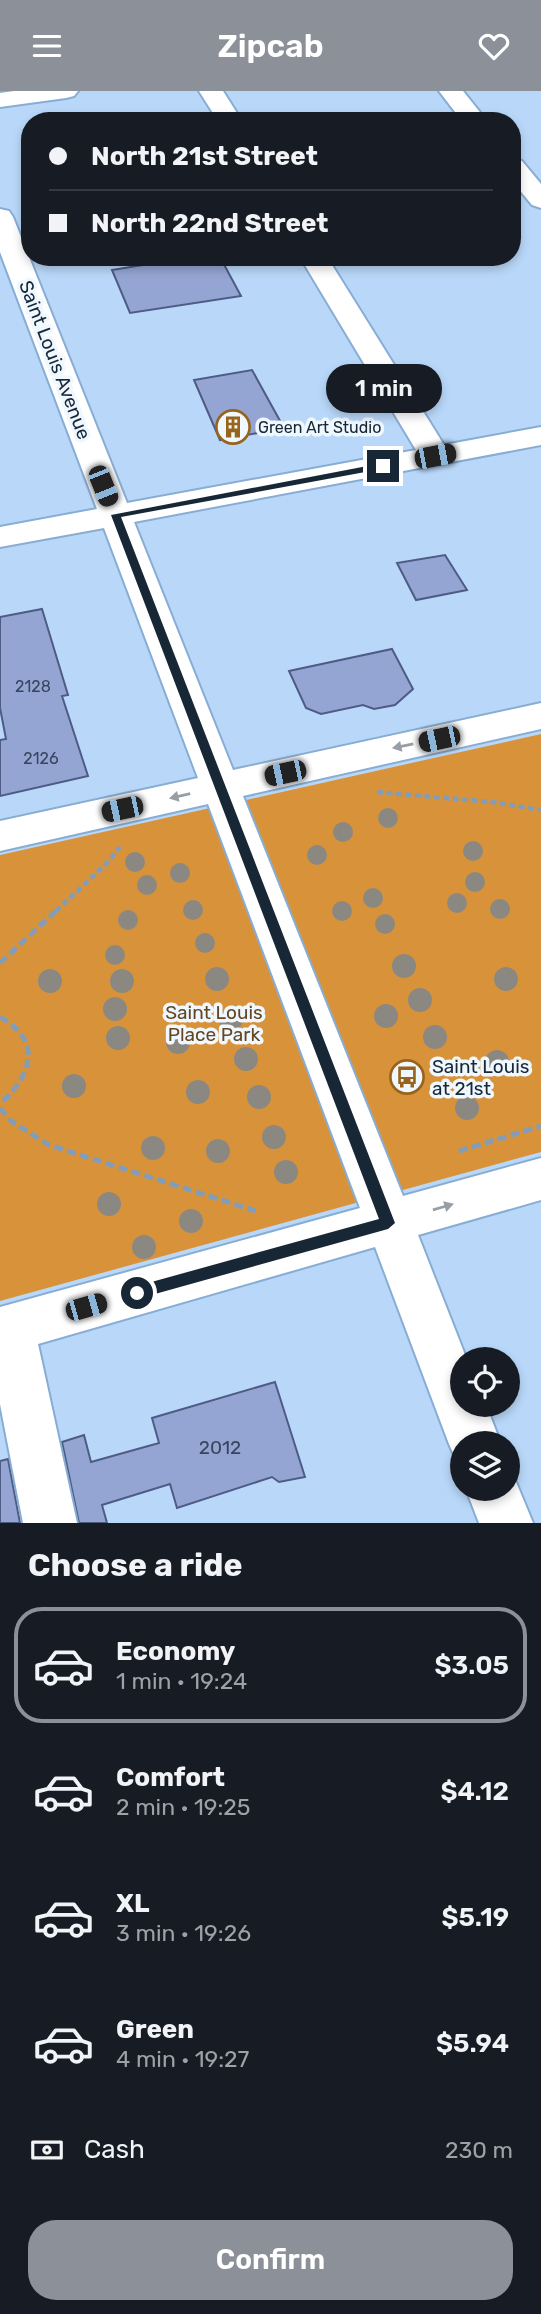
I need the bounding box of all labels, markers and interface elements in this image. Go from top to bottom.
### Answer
icon: menu [28,27,66,65]
text: Zipcab [217,27,324,65]
icon: heart [475,27,513,65]
text: North 21st Street [91,141,318,172]
text: North 22nd Street [91,208,328,239]
street label: Saint Louis Avenue [14,277,96,443]
callout: 1 min [325,365,441,413]
text: 1 min [355,374,413,402]
building icon: Green Art Studio [214,408,252,446]
place label: Green Art Studio [258,418,381,437]
car [413,442,458,470]
route end [367,450,399,482]
car [86,463,121,509]
house number: 2128 [15,677,51,696]
car [417,724,462,754]
one-way arrow [392,741,414,752]
house number: 2126 [23,749,59,768]
car [263,758,308,788]
one-way arrow [169,790,191,801]
car [100,794,145,824]
park label: Saint Louis Place Park [165,1001,263,1046]
place label: Saint Louis at 21st [432,1055,530,1100]
bus stop icon: Saint Louis at 21st [388,1058,426,1096]
one-way arrow [432,1201,454,1212]
route start [121,1277,153,1309]
car [63,1291,110,1323]
map controls [450,1347,520,1501]
button: locate [450,1347,520,1417]
button: layers [450,1431,520,1501]
house number: 2012 [199,1436,241,1459]
text: Choose a ride [28,1546,242,1584]
icon: car [32,1634,95,1697]
text: Economy [116,1636,235,1667]
text: $3.05 [434,1650,509,1681]
text: 1 min · 19:24 [116,1667,247,1695]
icon: car [32,1760,95,1823]
text: Comfort [116,1762,225,1793]
text: $4.12 [440,1776,509,1807]
text: 2 min · 19:25 [116,1793,250,1821]
icon: car [32,1886,95,1949]
text: XL [116,1888,149,1919]
text: $5.19 [441,1902,509,1933]
text: 3 min · 19:26 [116,1919,251,1947]
icon: car [32,2012,95,2075]
text: Green [116,2014,194,2045]
text: $5.94 [436,2028,509,2059]
text: 4 min · 19:27 [116,2045,249,2073]
icon: cash [28,2131,66,2169]
text: Cash [84,2134,145,2165]
text: 230 m [445,2136,513,2164]
button: Confirm [28,2220,513,2300]

